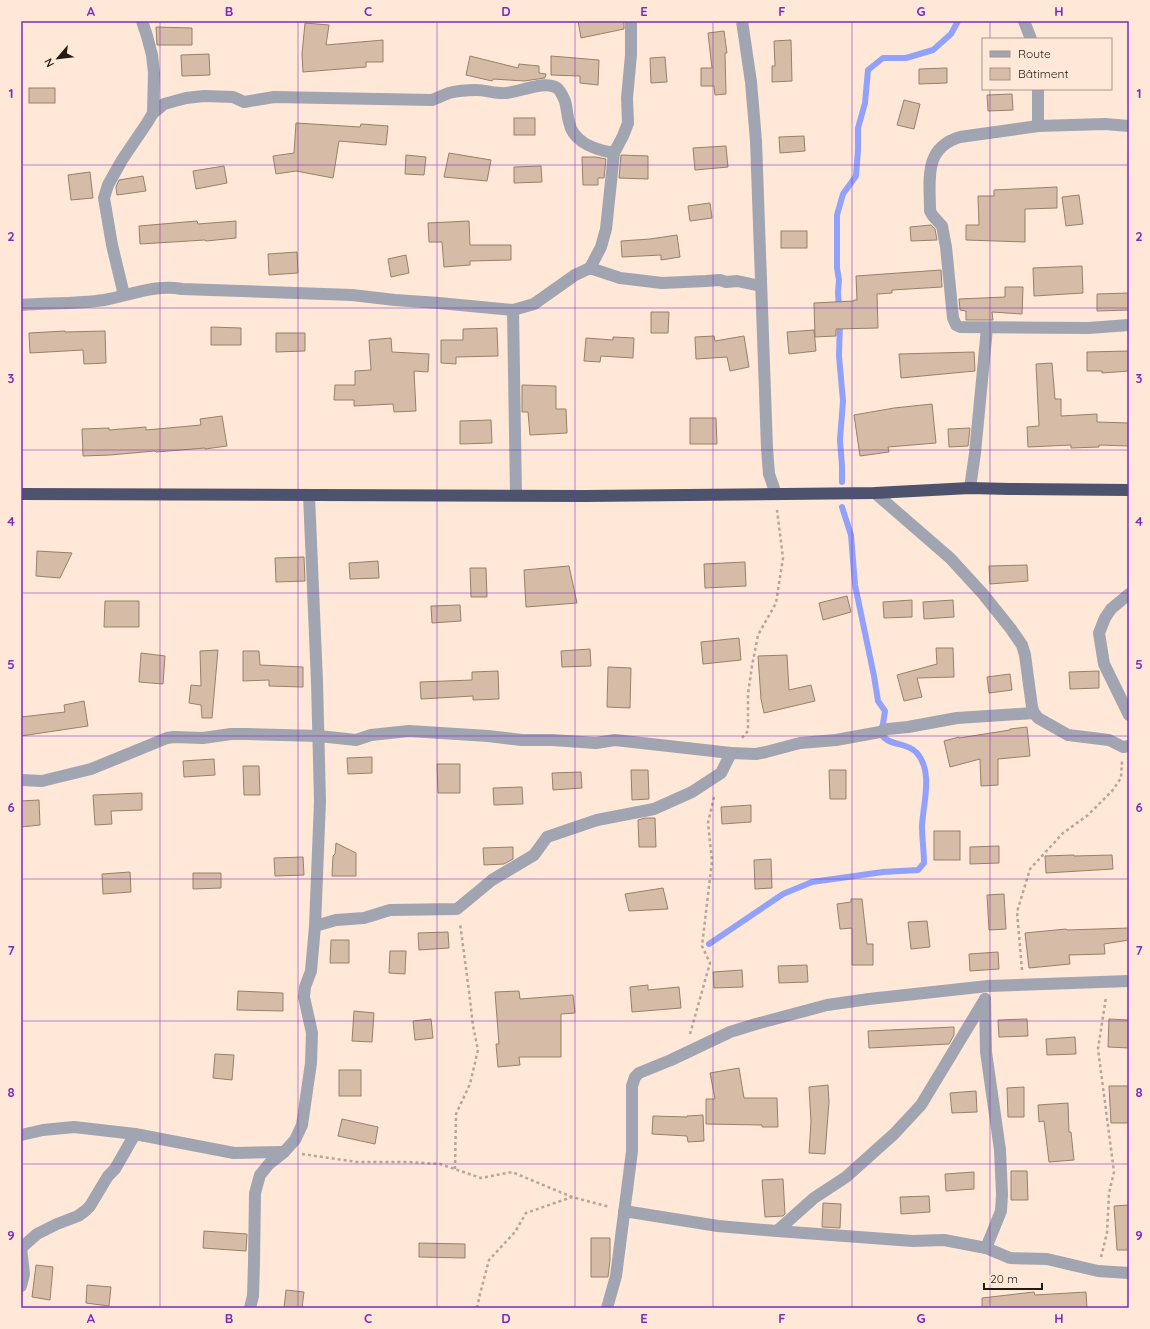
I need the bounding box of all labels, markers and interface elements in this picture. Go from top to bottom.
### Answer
text: A [87,3,96,19]
text: B [225,3,233,19]
text: C [364,3,372,19]
text: D [501,3,511,19]
text: E [640,3,648,19]
text: F [778,3,786,19]
text: G [916,3,926,19]
text: H [1054,3,1064,19]
north arrow [38,38,78,78]
legend [982,38,1112,90]
text: Route [1018,46,1051,61]
text: N [41,56,57,70]
text: Bâtiment [1018,66,1068,81]
text: 1 [8,85,14,101]
text: 1 [1136,85,1142,101]
text: 2 [7,228,15,244]
text: 2 [1135,228,1143,244]
text: 3 [8,370,15,386]
text: 3 [1136,370,1143,386]
text: 4 [7,513,15,529]
text: 4 [1135,513,1143,529]
text: 5 [7,656,15,672]
text: 5 [1135,656,1143,672]
text: 6 [7,799,15,815]
text: 6 [1135,799,1143,815]
text: 7 [7,942,15,958]
text: 7 [1135,942,1143,958]
text: 8 [7,1084,15,1100]
text: 8 [1135,1084,1143,1100]
text: 9 [7,1227,15,1243]
text: 9 [1135,1227,1143,1243]
scale bar [984,1265,1042,1291]
text: 20 m [990,1271,1018,1286]
text: A [87,1310,96,1326]
text: B [225,1310,233,1326]
text: C [364,1310,372,1326]
text: D [501,1310,511,1326]
text: E [640,1310,648,1326]
text: F [778,1310,786,1326]
text: G [916,1310,926,1326]
text: H [1054,1310,1064,1326]

